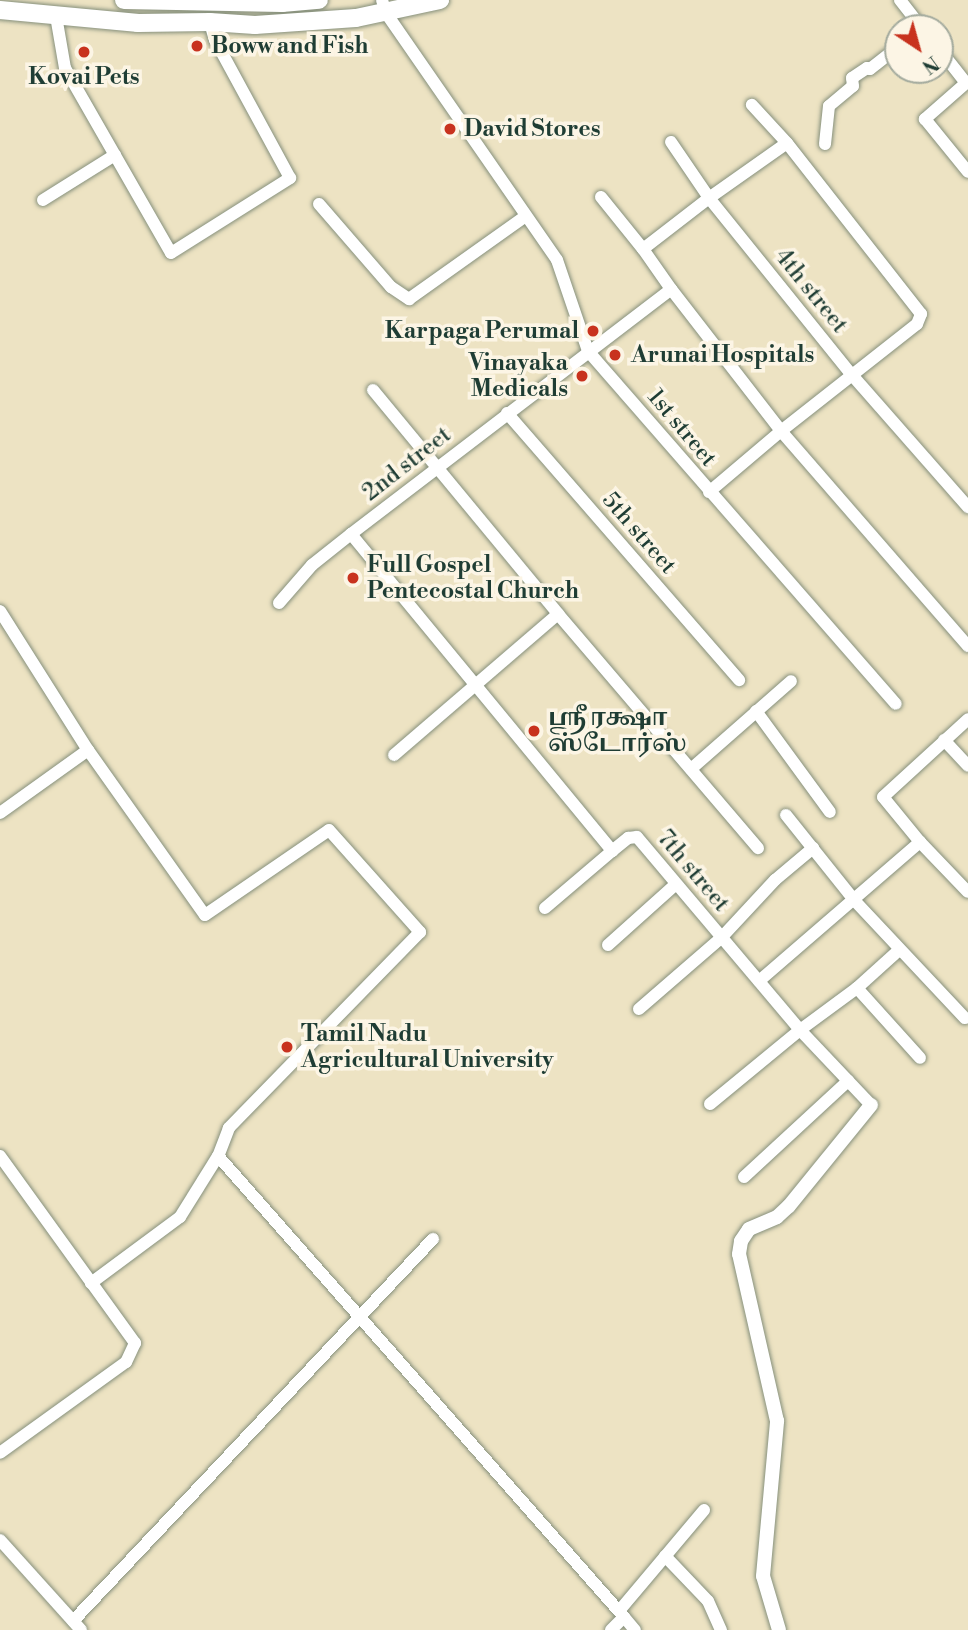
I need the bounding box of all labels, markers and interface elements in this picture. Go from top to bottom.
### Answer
north arrow [884,14,954,84]
place label: Boww and Fish [211,32,369,60]
marker: Boww and Fish [189,38,205,54]
marker: Kovai Pets [76,44,92,60]
text: N [917,50,943,78]
place label: Kovai Pets [28,63,140,91]
place label: David Stores [464,115,601,143]
marker: David Stores [442,121,458,137]
street label: 4th street [769,243,853,339]
place label: Karpaga Perumal [385,317,579,345]
marker: Karpaga Perumal [585,323,601,339]
place label: Arunai Hospitals [631,341,814,369]
marker: Arunai Hospitals [605,345,625,365]
place label: Vinayaka Medicals [469,349,568,403]
marker: Vinayaka Medicals [574,368,590,384]
street label: 1st street [642,384,722,472]
street label: 2nd street [357,421,457,507]
street label: 5th street [596,487,682,579]
place label: Full Gospel Pentecostal Church [367,551,579,605]
marker: Full Gospel Pentecostal Church [345,570,361,586]
place label: ஶ்ரீ ரக்ஷா ஸ்டோர்ஸ் [548,704,687,758]
marker: ஶ்ரீ ரக்ஷா ஸ்டோர்ஸ் [526,723,542,739]
street label: 7th street [651,825,735,917]
place label: Tamil Nadu Agricultural University [301,1020,554,1074]
marker: Tamil Nadu Agricultural University [279,1039,295,1055]

